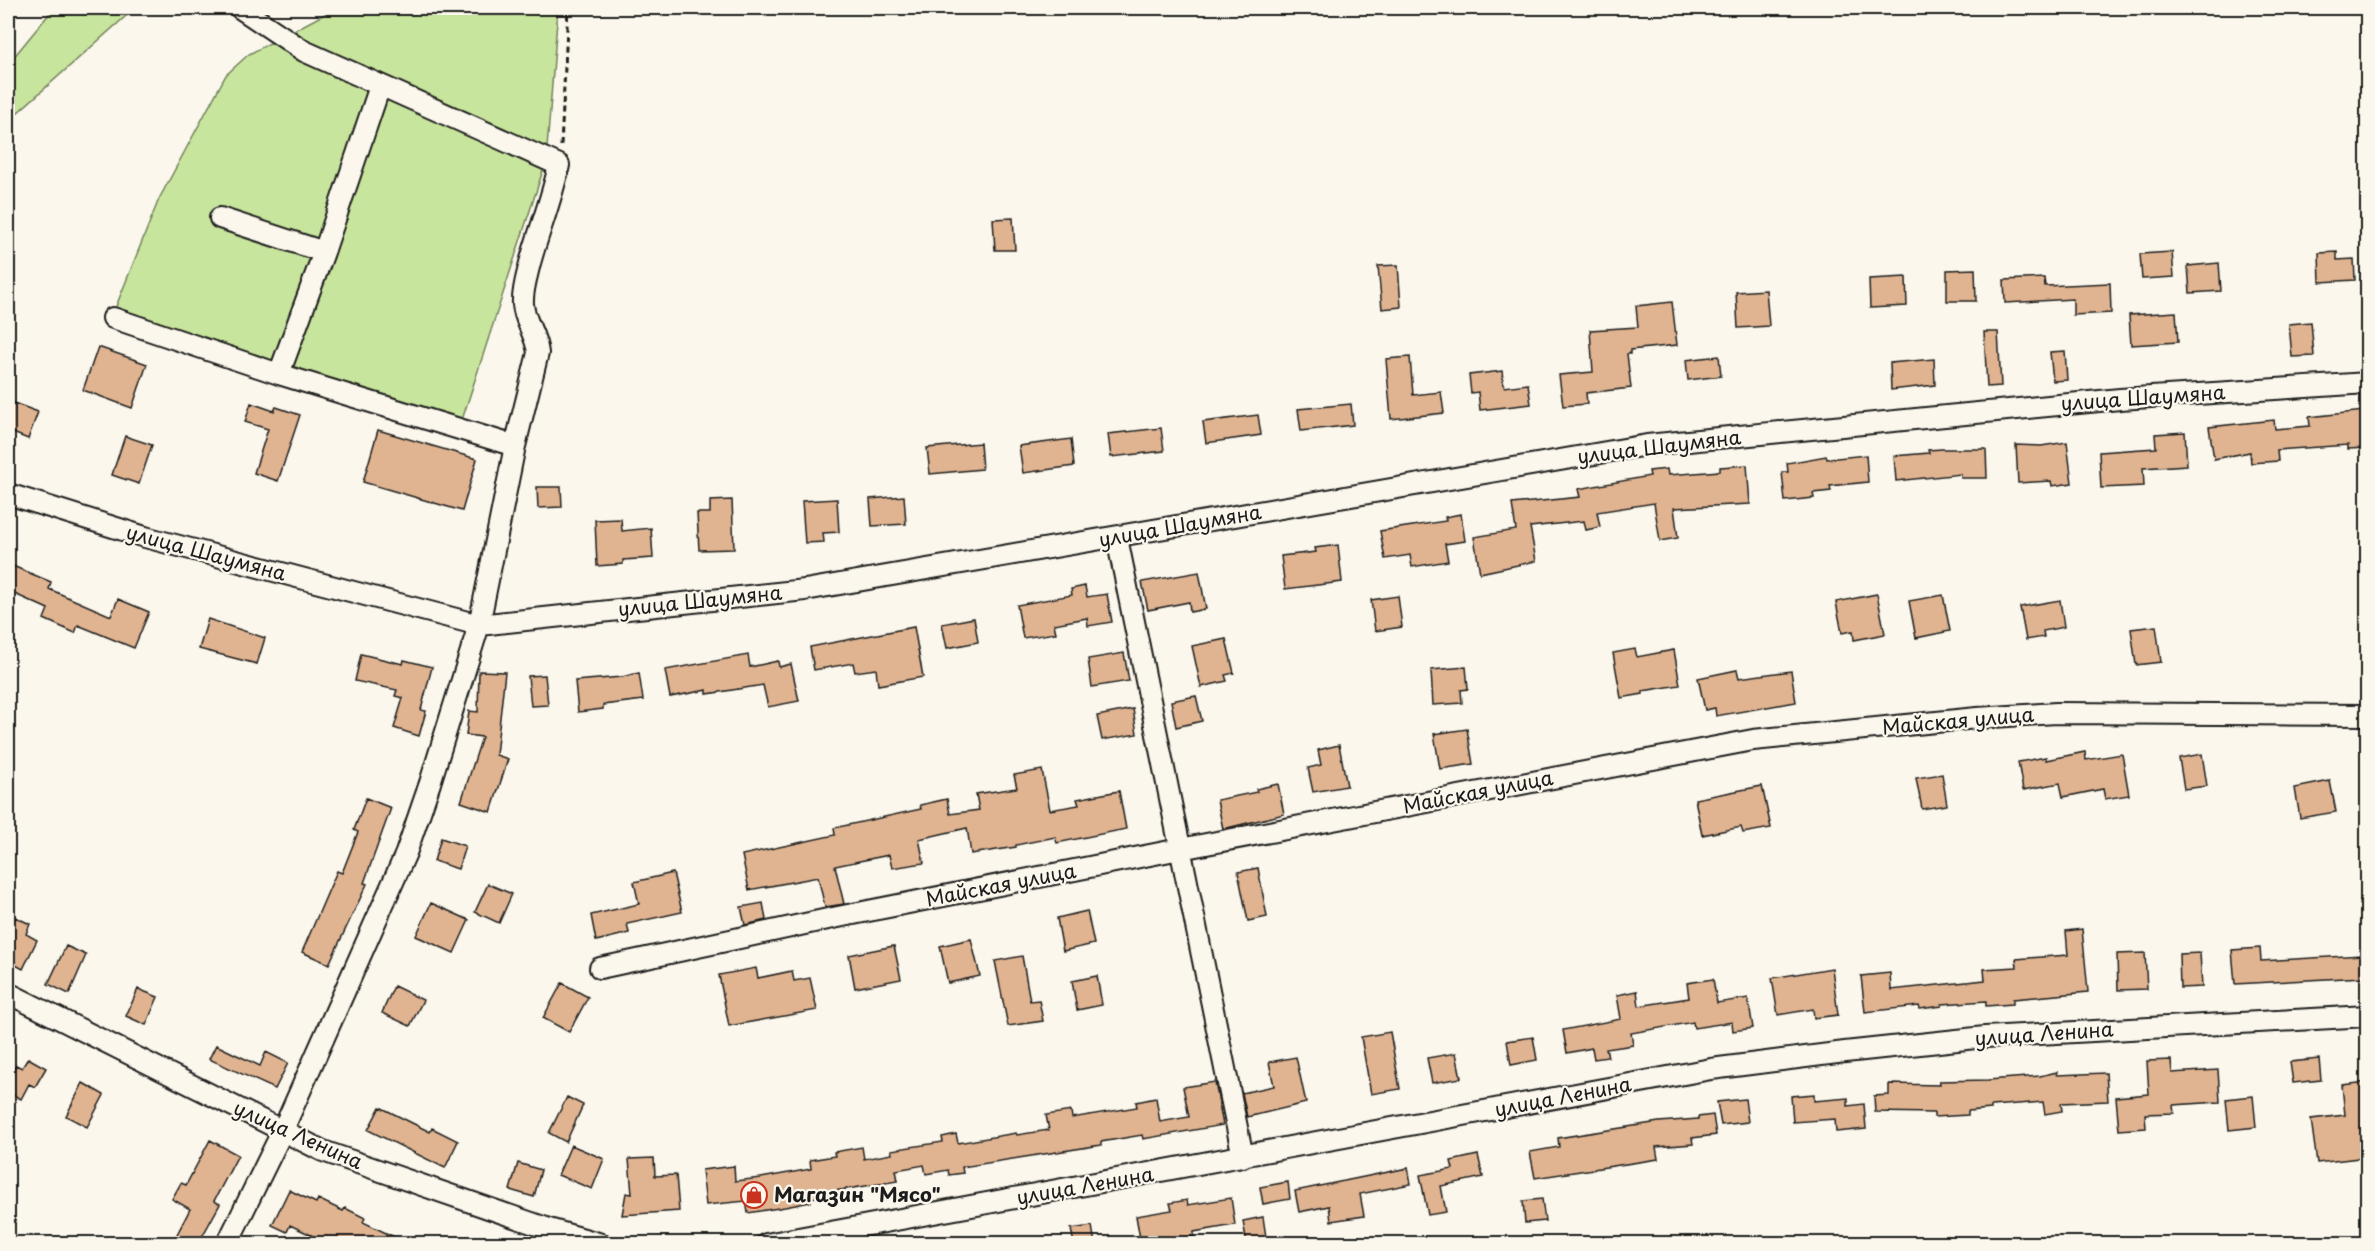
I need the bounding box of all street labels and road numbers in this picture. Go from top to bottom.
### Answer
street label: улица Шаумяна [2060,376,2227,418]
street label: улица Шаумяна [1575,421,1743,471]
street label: улица Шаумяна [1096,496,1264,554]
street label: улица Шаумяна [123,516,290,588]
street label: улица Шаумяна [616,576,784,624]
street label: Майская улица [1881,698,2036,742]
street label: Майская улица [1400,762,1556,820]
street label: Майская улица [923,855,1079,913]
street label: улица Ленина [1974,1013,2115,1053]
street label: улица Ленина [1492,1068,1634,1124]
street label: улица Ленина [229,1092,368,1176]
street label: улица Ленина [1014,1158,1156,1212]

